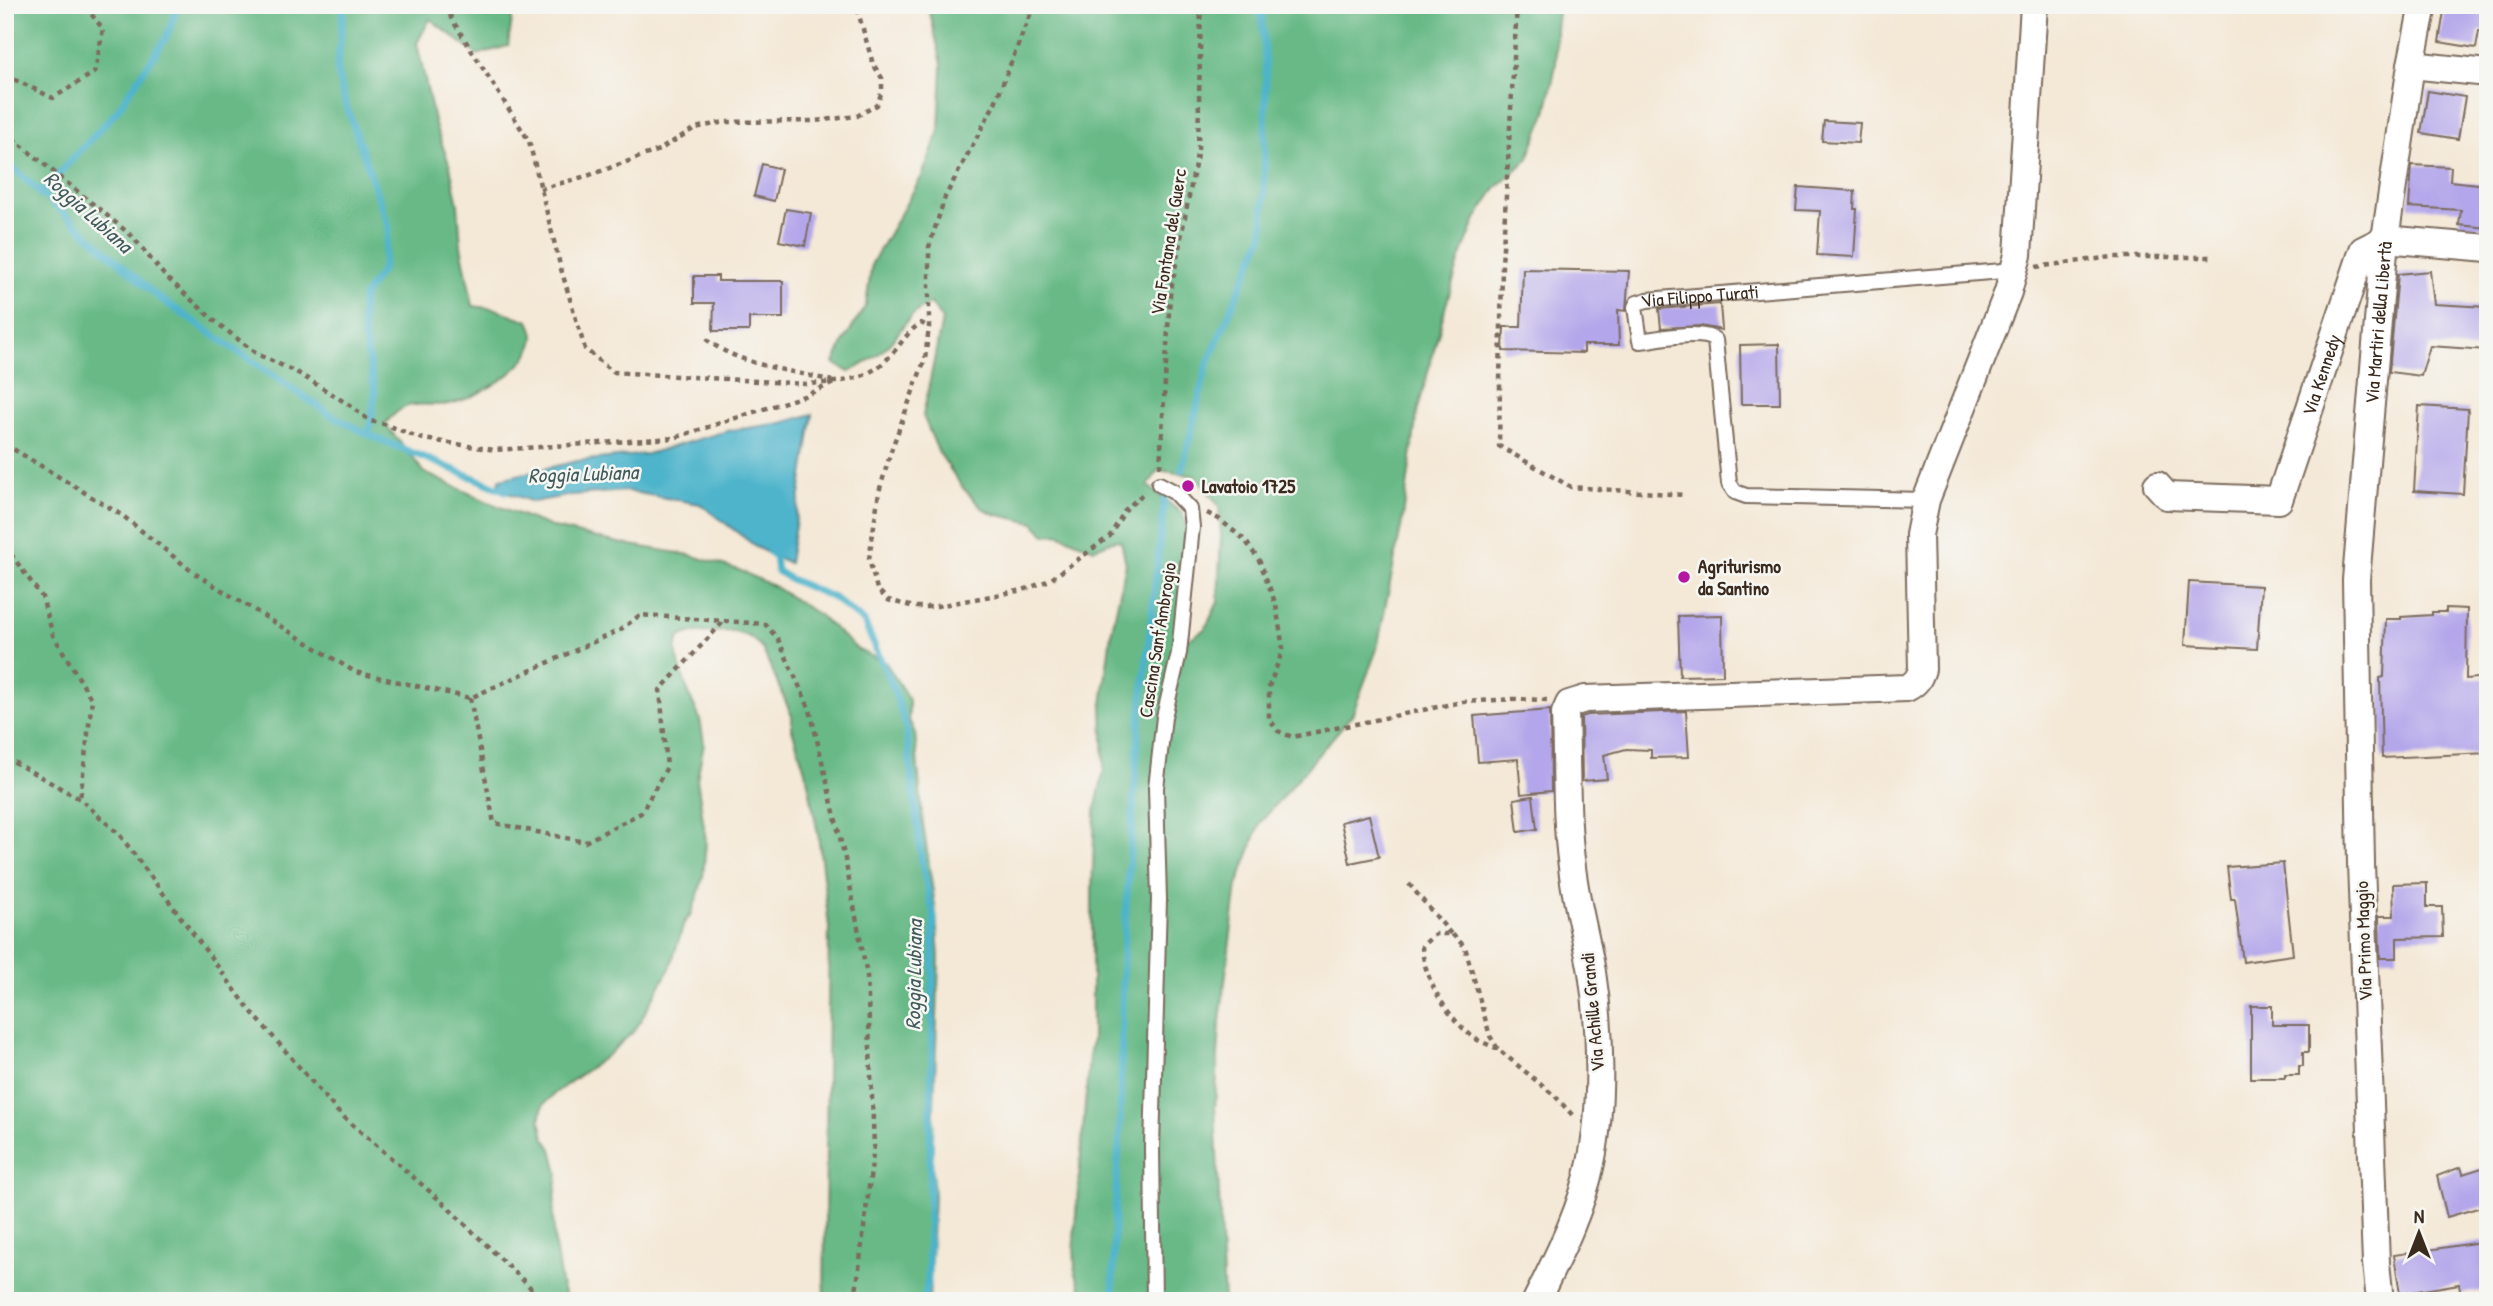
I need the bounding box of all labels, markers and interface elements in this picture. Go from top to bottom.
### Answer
water label: Roggia Lubiana [38,164,141,261]
street label: Via Fontana del Guerc [1144,166,1193,317]
street label: Via Martiri della Libertà [2358,240,2398,405]
street label: Via Filippo Turati [1638,278,1760,314]
street label: Via Kennedy [2295,331,2347,419]
water label: Roggia Lubiana [528,457,641,490]
place label: Lavatoio 1725 [1202,473,1296,499]
marker: Lavatoio 1725 [1180,478,1196,494]
place label: Agriturismo da Santino [1698,553,1781,601]
street label: Cascina Sant'Ambrogio [1132,560,1182,720]
marker: Agriturismo da Santino [1676,569,1692,585]
street label: Via Primo Maggio [2348,880,2378,1001]
water label: Roggia Lubiana [898,917,929,1030]
street label: Via Achille Grandi [1574,951,1610,1073]
north arrow [2384,1198,2454,1268]
text: N [2414,1203,2424,1229]

